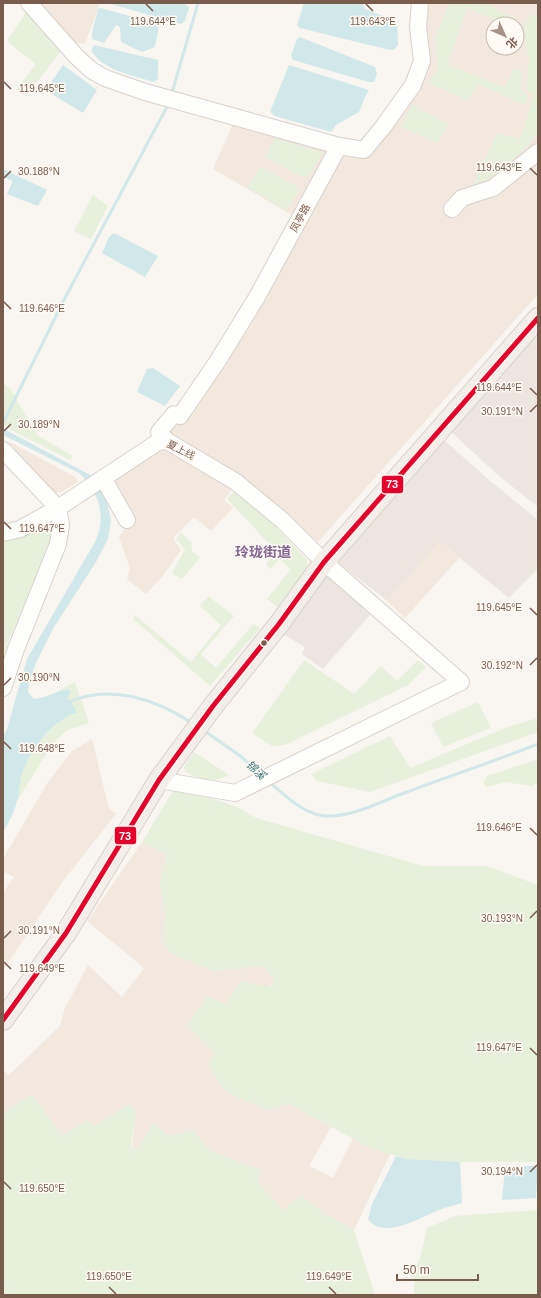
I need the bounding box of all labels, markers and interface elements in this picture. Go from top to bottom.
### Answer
text: 119.644°E [130,16,176,27]
text: 119.643°E [350,16,396,27]
north arrow [485,16,525,56]
text: 北 [504,35,520,51]
text: 119.645°E [19,83,65,94]
text: 119.643°E [476,162,522,173]
text: 30.188°N [18,166,60,177]
street label: 凤亭路 [288,202,312,234]
text: 119.646°E [19,303,65,314]
text: 119.644°E [476,382,522,393]
text: 30.191°N [481,406,523,417]
text: 30.189°N [18,419,60,430]
street label: 夏上线 [165,438,197,462]
line badge: 73 [381,475,404,494]
text: 73 [386,478,398,490]
text: 119.647°E [19,523,65,534]
district label: 玲珑街道 [235,544,291,560]
text: 119.645°E [476,602,522,613]
unlabelled marker [259,638,269,648]
text: 30.192°N [481,660,523,671]
text: 30.190°N [18,672,60,683]
text: 119.648°E [19,743,65,754]
water label: 锦溪 [244,758,269,782]
text: 119.646°E [476,822,522,833]
line badge: 73 [114,826,137,845]
text: 73 [119,830,131,842]
text: 30.193°N [481,913,523,924]
text: 30.191°N [18,925,60,936]
text: 119.649°E [19,963,65,974]
text: 119.647°E [476,1042,522,1053]
text: 30.194°N [481,1166,523,1177]
text: 119.650°E [19,1183,65,1194]
scale bar [397,1256,478,1282]
text: 50 m [403,1263,430,1277]
text: 119.650°E [86,1271,132,1282]
text: 119.649°E [306,1271,352,1282]

